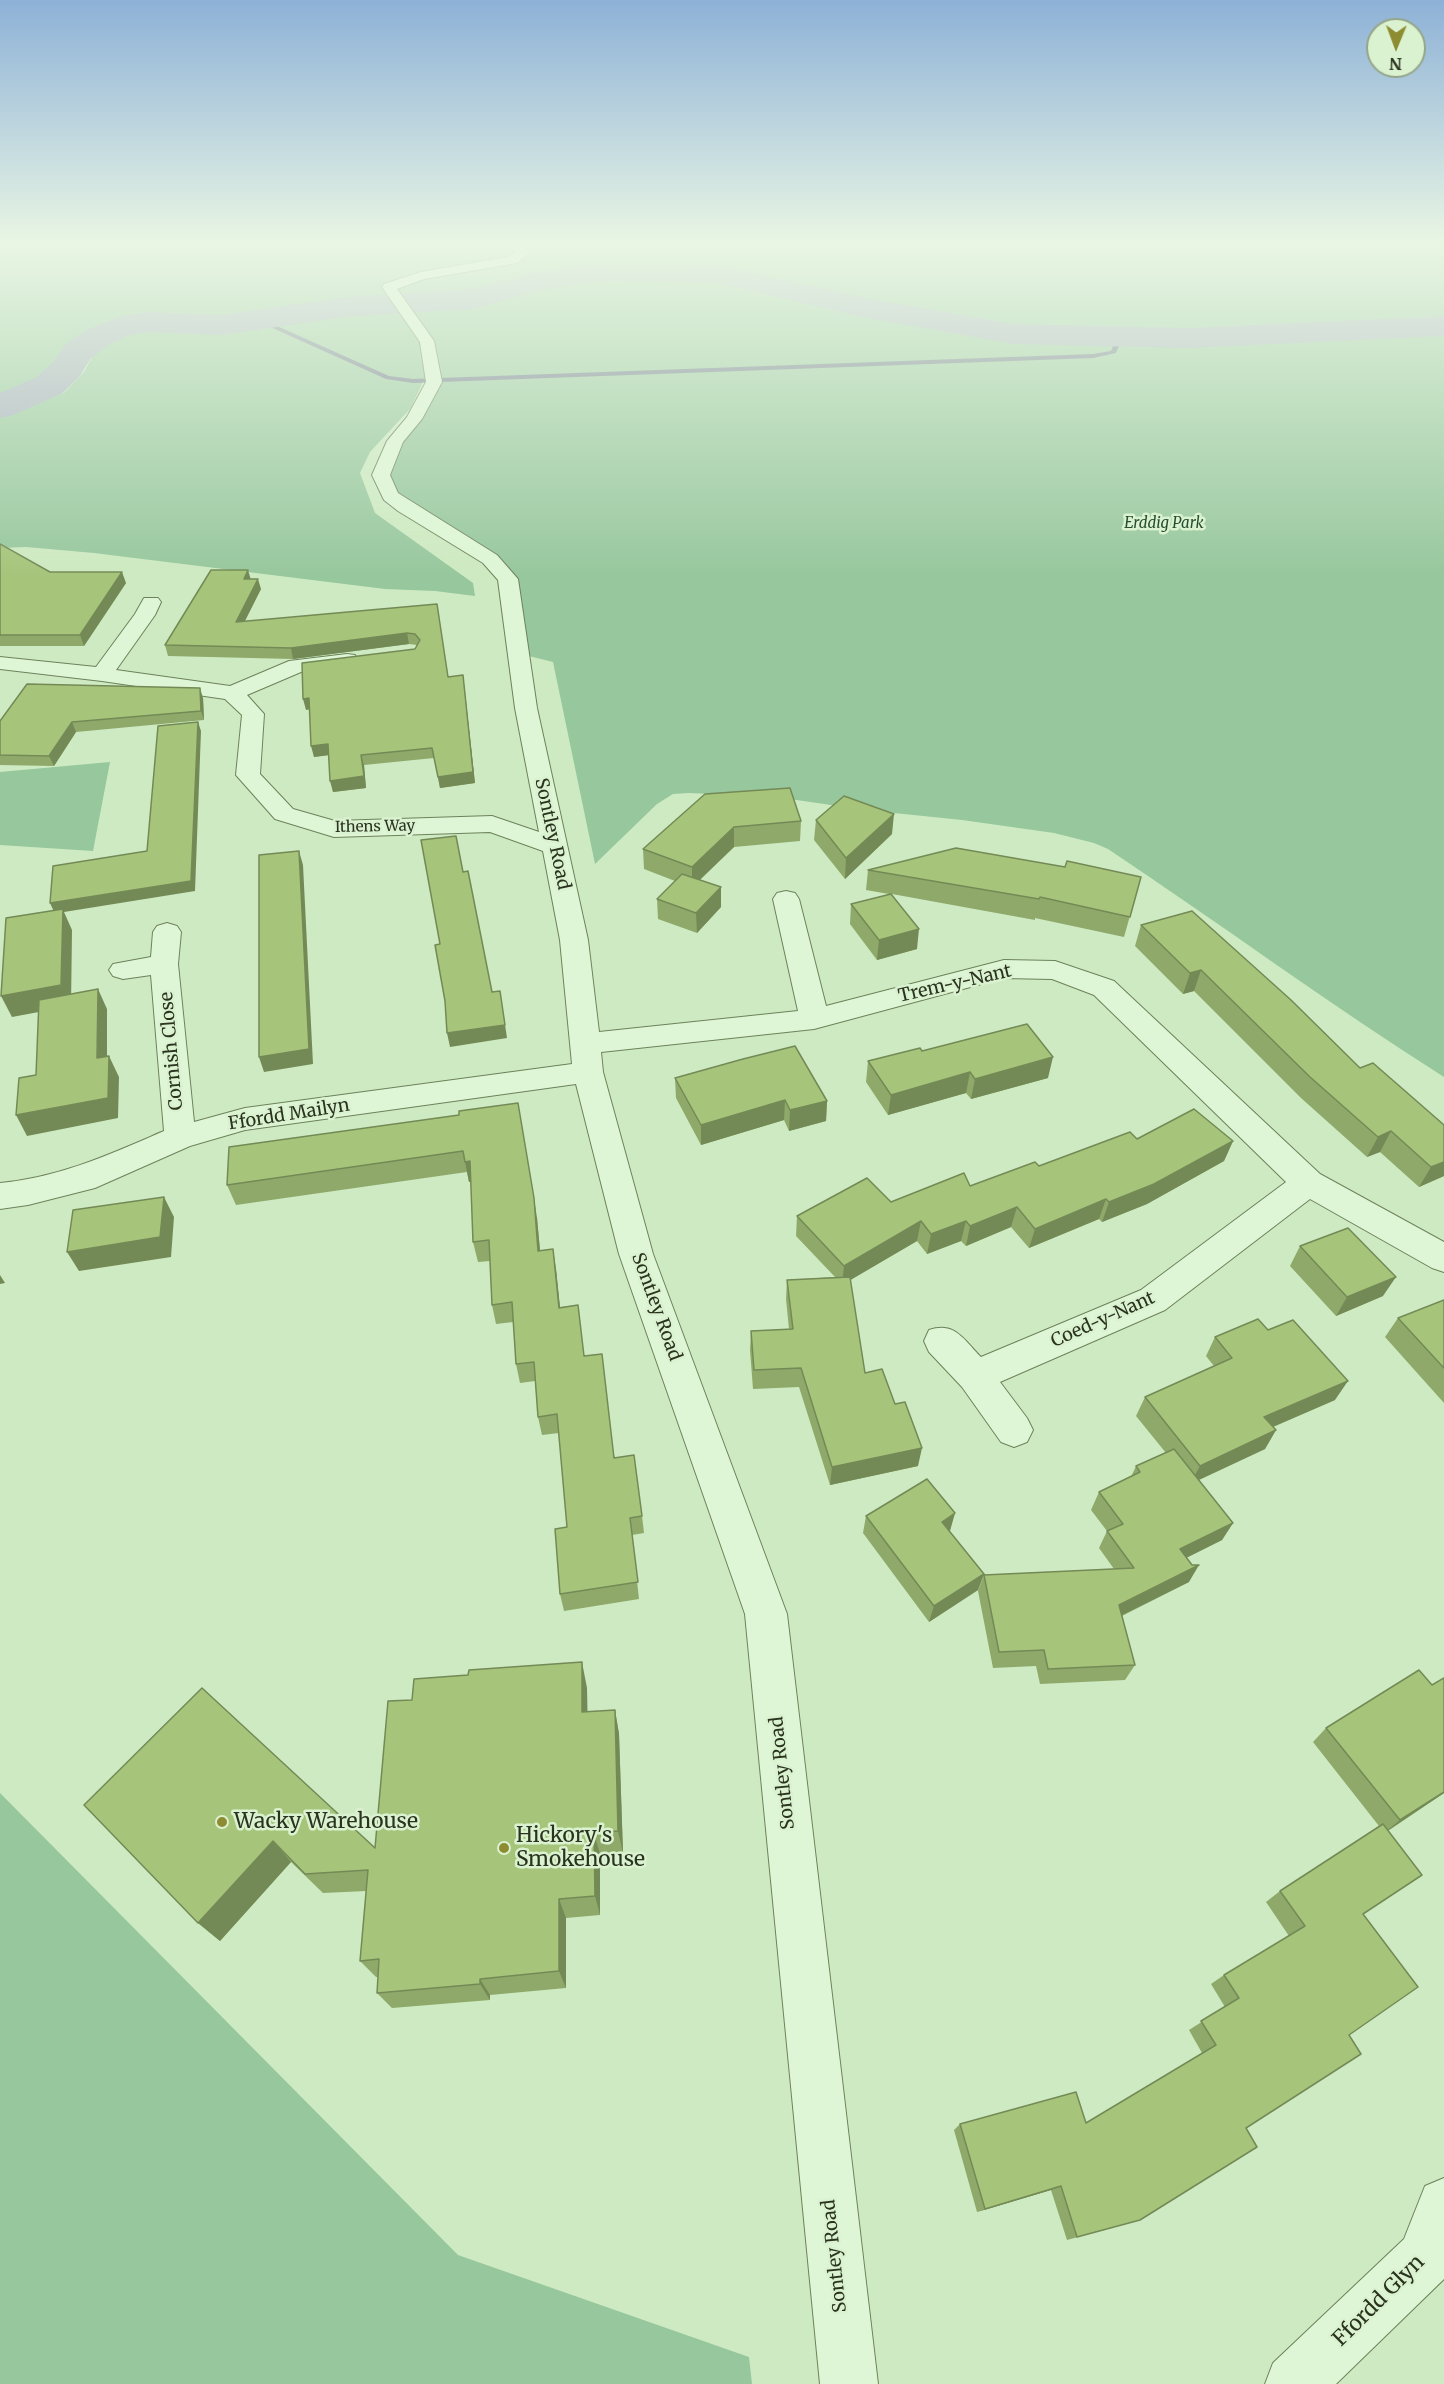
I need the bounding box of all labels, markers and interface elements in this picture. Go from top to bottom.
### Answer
north arrow [1366,18,1426,78]
text: N [1389,54,1402,74]
park label: Erddig Park [1124,515,1204,533]
street label: Sontley Road [530,776,574,892]
street label: Ithens Way [335,817,415,837]
street label: Trem-y-Nant [896,960,1014,1008]
street label: Cornish Close [156,991,188,1111]
street label: Ffordd Mailyn [227,1095,351,1135]
street label: Sontley Road [626,1250,686,1364]
street label: Coed-y-Nant [1048,1287,1158,1353]
street label: Sontley Road [766,1715,800,1831]
place label: Wacky Warehouse [234,1809,418,1835]
marker: Wacky Warehouse [215,1815,229,1829]
place label: Hickory's Smokehouse [516,1823,645,1873]
marker: Hickory's Smokehouse [497,1841,511,1855]
street label: Sontley Road [818,2198,852,2314]
street label: Ffordd Glyn [1328,2250,1430,2352]

